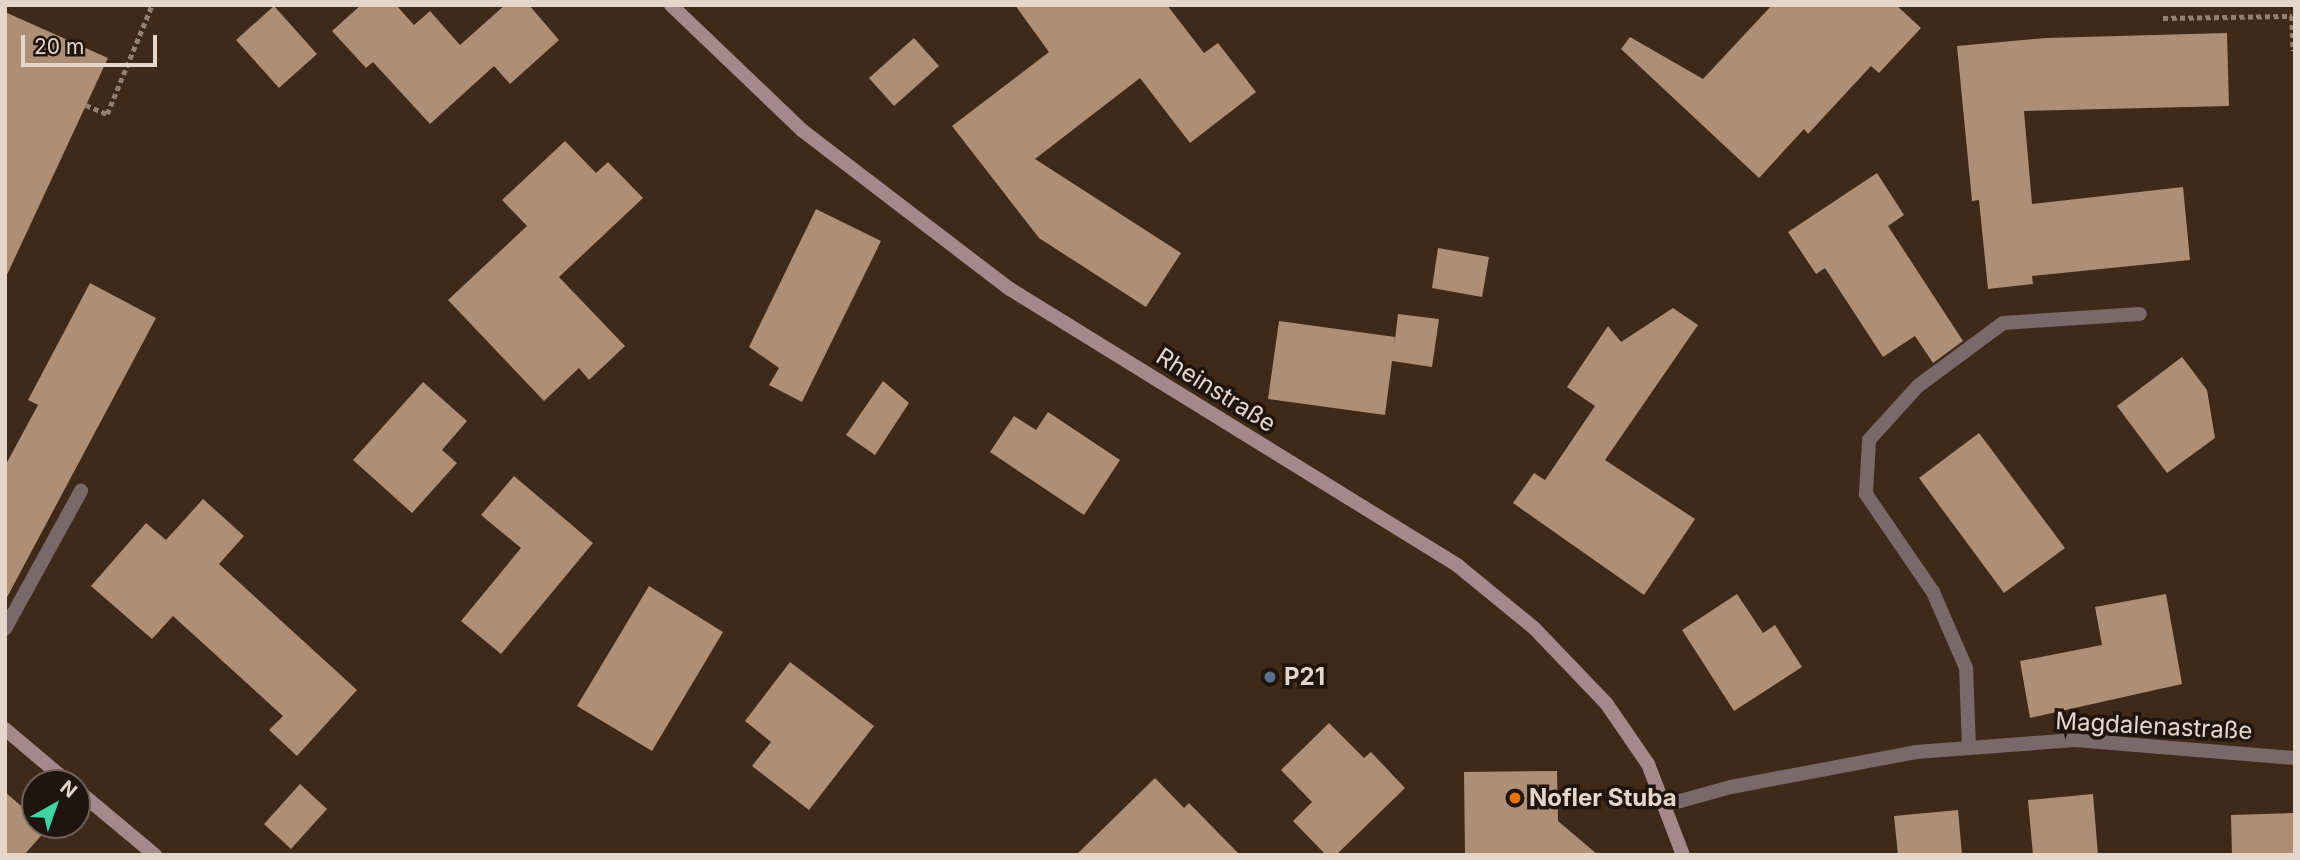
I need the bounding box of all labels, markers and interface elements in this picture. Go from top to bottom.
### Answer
scale bar [24,21,161,65]
text: 20 m [34,34,84,59]
street label: Rheinstraße [1151,342,1281,438]
place label: P21 [1284,663,1325,691]
marker: P21 [1262,669,1278,685]
street label: Magdalenastraße [2055,706,2253,746]
north arrow [21,769,91,839]
text: N [56,776,81,803]
place label: Nofler Stuba [1529,784,1677,812]
marker: Nofler Stuba [1507,790,1523,806]

